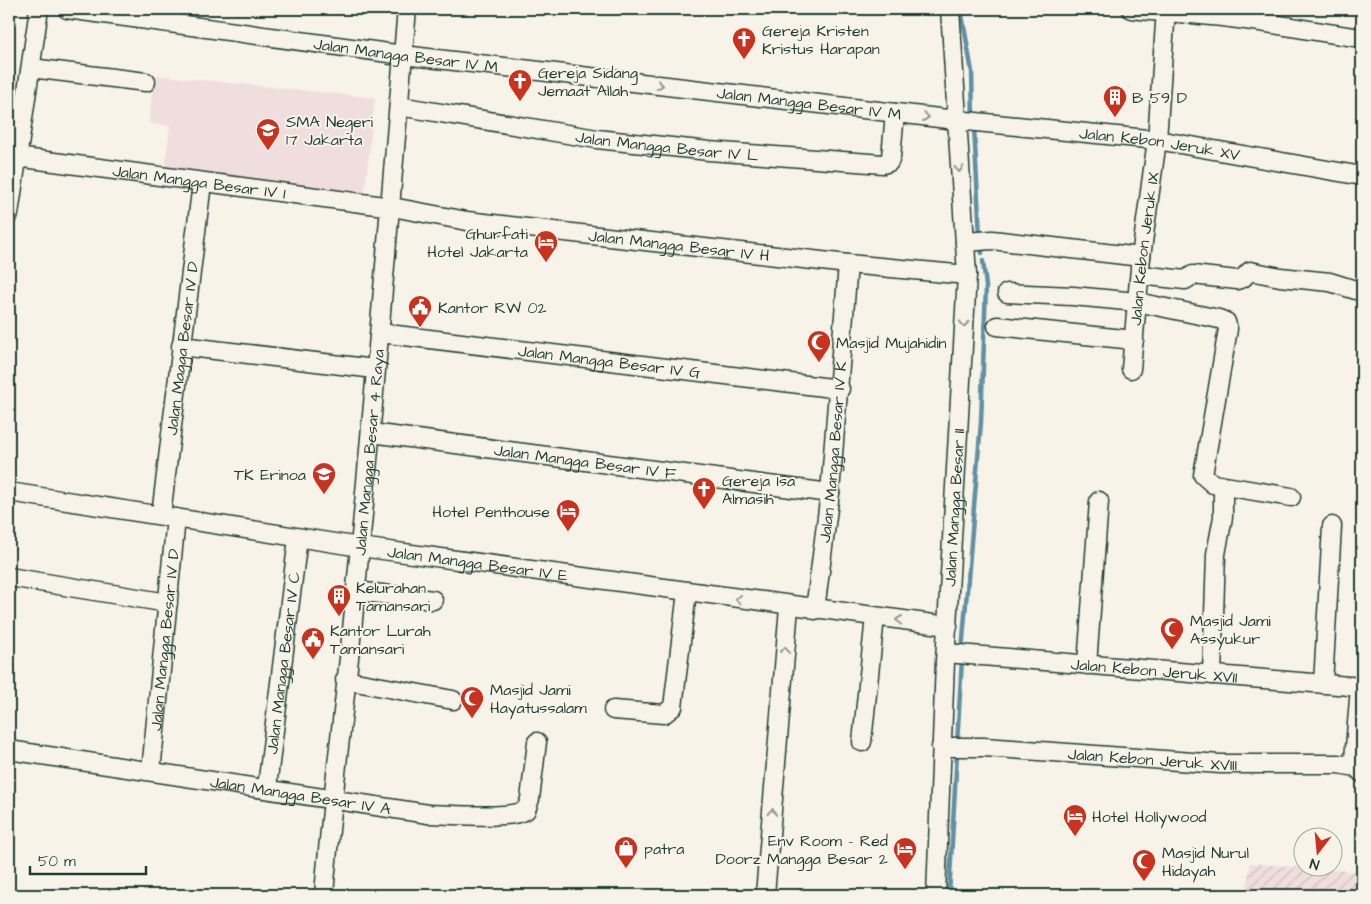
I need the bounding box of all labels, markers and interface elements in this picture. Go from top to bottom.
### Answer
place label: Gereja Kristen Kristus Harapan [762,20,880,60]
church icon: Gereja Kristen Kristus Harapan [731,26,757,60]
street label: Jalan Mangga Besar IV M [312,33,499,78]
place label: Gereja Sidang Jemaat Allah [538,62,638,102]
church icon: Gereja Sidang Jemaat Allah [507,68,533,102]
one-way arrow [656,79,664,90]
street label: Jalan Mangga Besar IV M [715,82,902,125]
building icon: B 59 D [1102,84,1128,118]
place label: B 59 D [1132,87,1187,109]
place label: SMA Negeri 17 Jakarta [286,111,374,151]
one-way arrow [922,111,930,122]
school or university icon: SMA Negeri 17 Jakarta [255,117,281,151]
street label: Jalan Kebon Jeruk XV [1078,122,1242,166]
street label: Jalan Mangga Besar IV L [574,126,759,167]
street label: Jalan Mangga Besar IV I [111,160,287,205]
one-way arrow [954,165,965,173]
street label: Jalan Kebon Jeruk IX [1125,170,1165,327]
place label: Ghurfati Hotel Jakarta [427,223,529,263]
street label: Jalan Mangga Besar IV H [587,225,771,267]
hotel icon: Ghurfati Hotel Jakarta [533,229,559,263]
street label: Jalan Magga Besar IV D [161,260,204,436]
public building icon: Kantor RW 02 [407,294,433,328]
place label: Kantor RW 02 [438,297,547,319]
one-way arrow [959,320,970,328]
mosque icon: Masjid Mujahidin [806,329,832,363]
place label: Masjid Mujahidin [836,332,947,354]
street label: Jalan Mangga Besar IV G [517,340,702,384]
street label: Jalan Mangga Besar 4 Raya [349,348,390,557]
street label: Jalan Mangga Besar IV K [814,360,852,544]
street label: Jalan Mangga Besar II [939,428,970,587]
street label: Jalan Mangga Besar IV F [493,439,677,485]
school or university icon: TK Erinoa [311,461,337,495]
place label: TK Erinoa [234,464,306,486]
place label: Gereja Isa Almasih [722,470,795,510]
church icon: Gereja Isa Almasih [691,476,717,510]
hotel icon: Hotel Penthouse [555,498,581,532]
place label: Hotel Penthouse [432,501,550,523]
street label: Jalan Mangga Besar IV E [386,541,570,587]
street label: Jalan Mangga Besar IV D [145,548,185,732]
street label: Jalan Mangga Besar IV C [261,571,306,756]
place label: Kelurahan Tamansari [356,577,431,617]
building icon: Kelurahan Tamansari [326,583,352,617]
one-way arrow [734,595,743,605]
place label: Masjid Jami Assyukur [1190,610,1271,651]
one-way arrow [895,616,904,626]
mosque icon: Masjid Jami Assyukur [1159,616,1185,650]
place label: Kantor Lurah Tamansari [330,620,431,660]
public building icon: Kantor Lurah Tamansari [300,626,326,660]
one-way arrow [780,646,791,654]
street label: Jalan Kebon Jeruk XVII [1070,653,1238,689]
place label: Masjid Jami Hayatussalam [490,679,587,720]
mosque icon: Masjid Jami Hayatussalam [459,685,485,719]
street label: Jalan Kebon Jeruk XVIII [1067,743,1237,776]
street label: Jalan Mangga Besar IV A [209,771,392,820]
hotel icon: Hotel Hollywood [1062,803,1088,837]
place label: Hotel Hollywood [1092,806,1206,829]
one-way arrow [766,808,777,816]
north arrow [1294,826,1344,876]
place label: Env Room - Red Doorz Mangga Besar 2 [715,830,888,871]
shop icon: patra [613,835,639,869]
hotel icon: Env Room - Red Doorz Mangga Besar 2 [892,836,918,870]
place label: patra [644,838,684,860]
place label: Masjid Nurul Hidayah [1162,842,1249,883]
scale bar [30,844,146,876]
mosque icon: Masjid Nurul Hidayah [1131,848,1157,882]
text: 50 m [38,851,76,872]
text: N [1308,853,1322,874]

